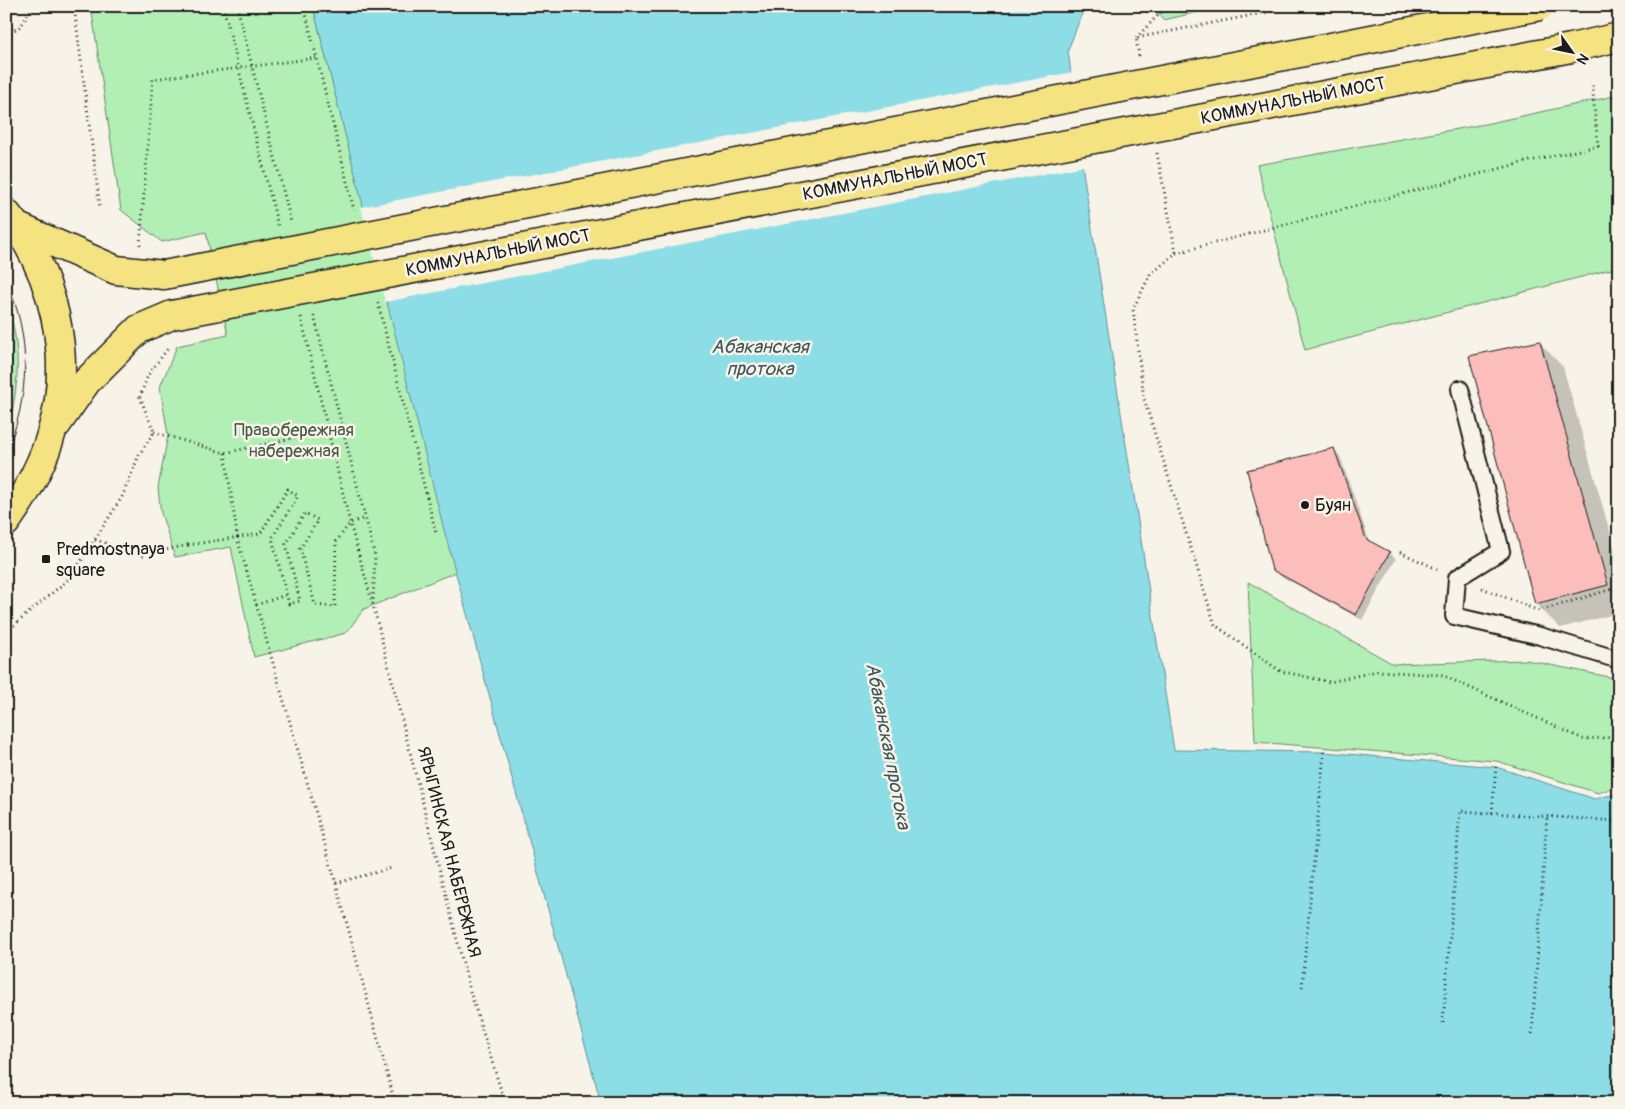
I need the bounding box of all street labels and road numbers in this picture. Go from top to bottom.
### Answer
street label: КОММУНАЛЬНЫЙ МОСТ [1199,72,1387,130]
street label: КОММУНАЛЬНЫЙ МОСТ [801,148,989,206]
street label: КОММУНАЛЬНЫЙ МОСТ [404,224,592,282]
street label: ЯРЫГИНСКАЯ НАБЕРЕЖНАЯ [412,744,486,960]

